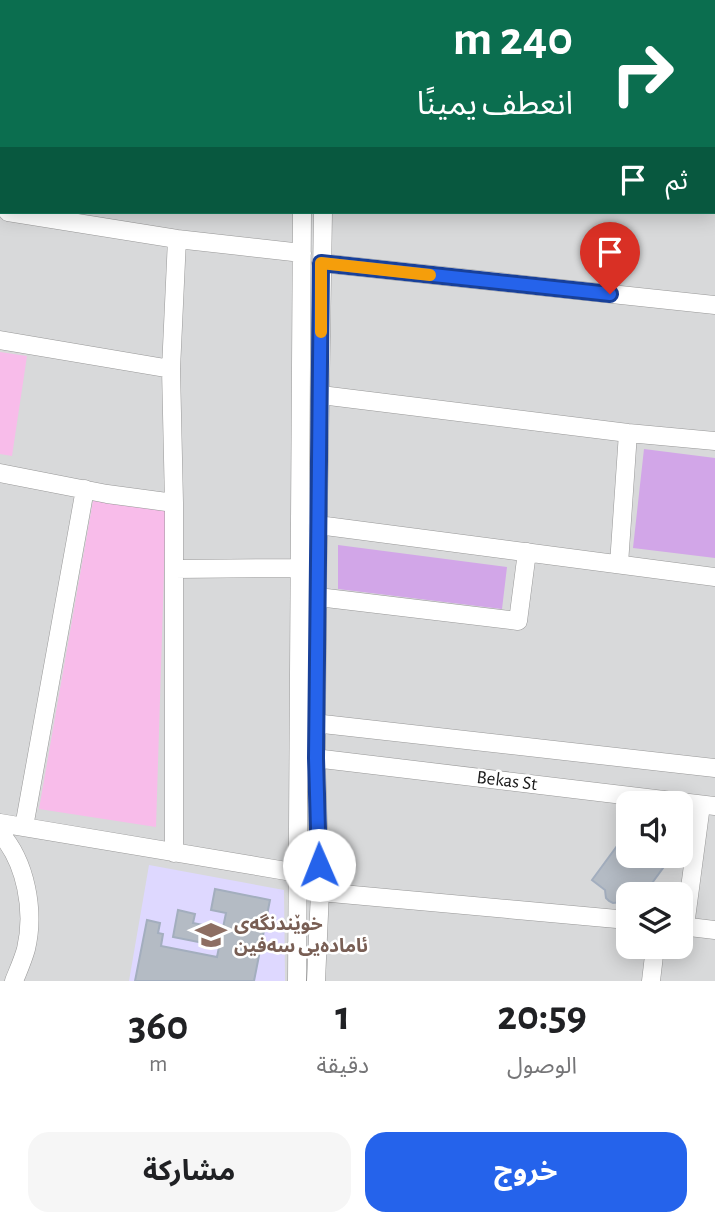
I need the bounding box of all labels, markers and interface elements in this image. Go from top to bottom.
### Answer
text: 240 m [453,15,573,64]
icon: right [597,28,688,119]
text: انعطف يمينًا [417,88,573,120]
icon: arrive [614,161,652,199]
text: ثم [666,168,688,194]
pin [580,222,640,294]
icon: arrive [591,233,629,271]
street label: Bekas St [476,768,538,794]
map controls [616,791,693,959]
button: sound [616,791,693,868]
position arrow [282,828,356,902]
button: layers [616,882,693,959]
place label: خوێندنگەی ئامادەیی سەفین [234,913,368,956]
school or university icon: خوێندنگەی ئامادەیی سەفین [194,918,228,952]
text: 1 [335,995,350,1037]
text: 20:59 [497,995,587,1037]
text: 360 [128,1005,188,1047]
text: m [149,1053,168,1076]
text: دقيقة [317,1055,369,1078]
text: الوصول [507,1055,577,1078]
button: مشاركة [28,1132,351,1212]
button: خروج [365,1132,687,1212]

